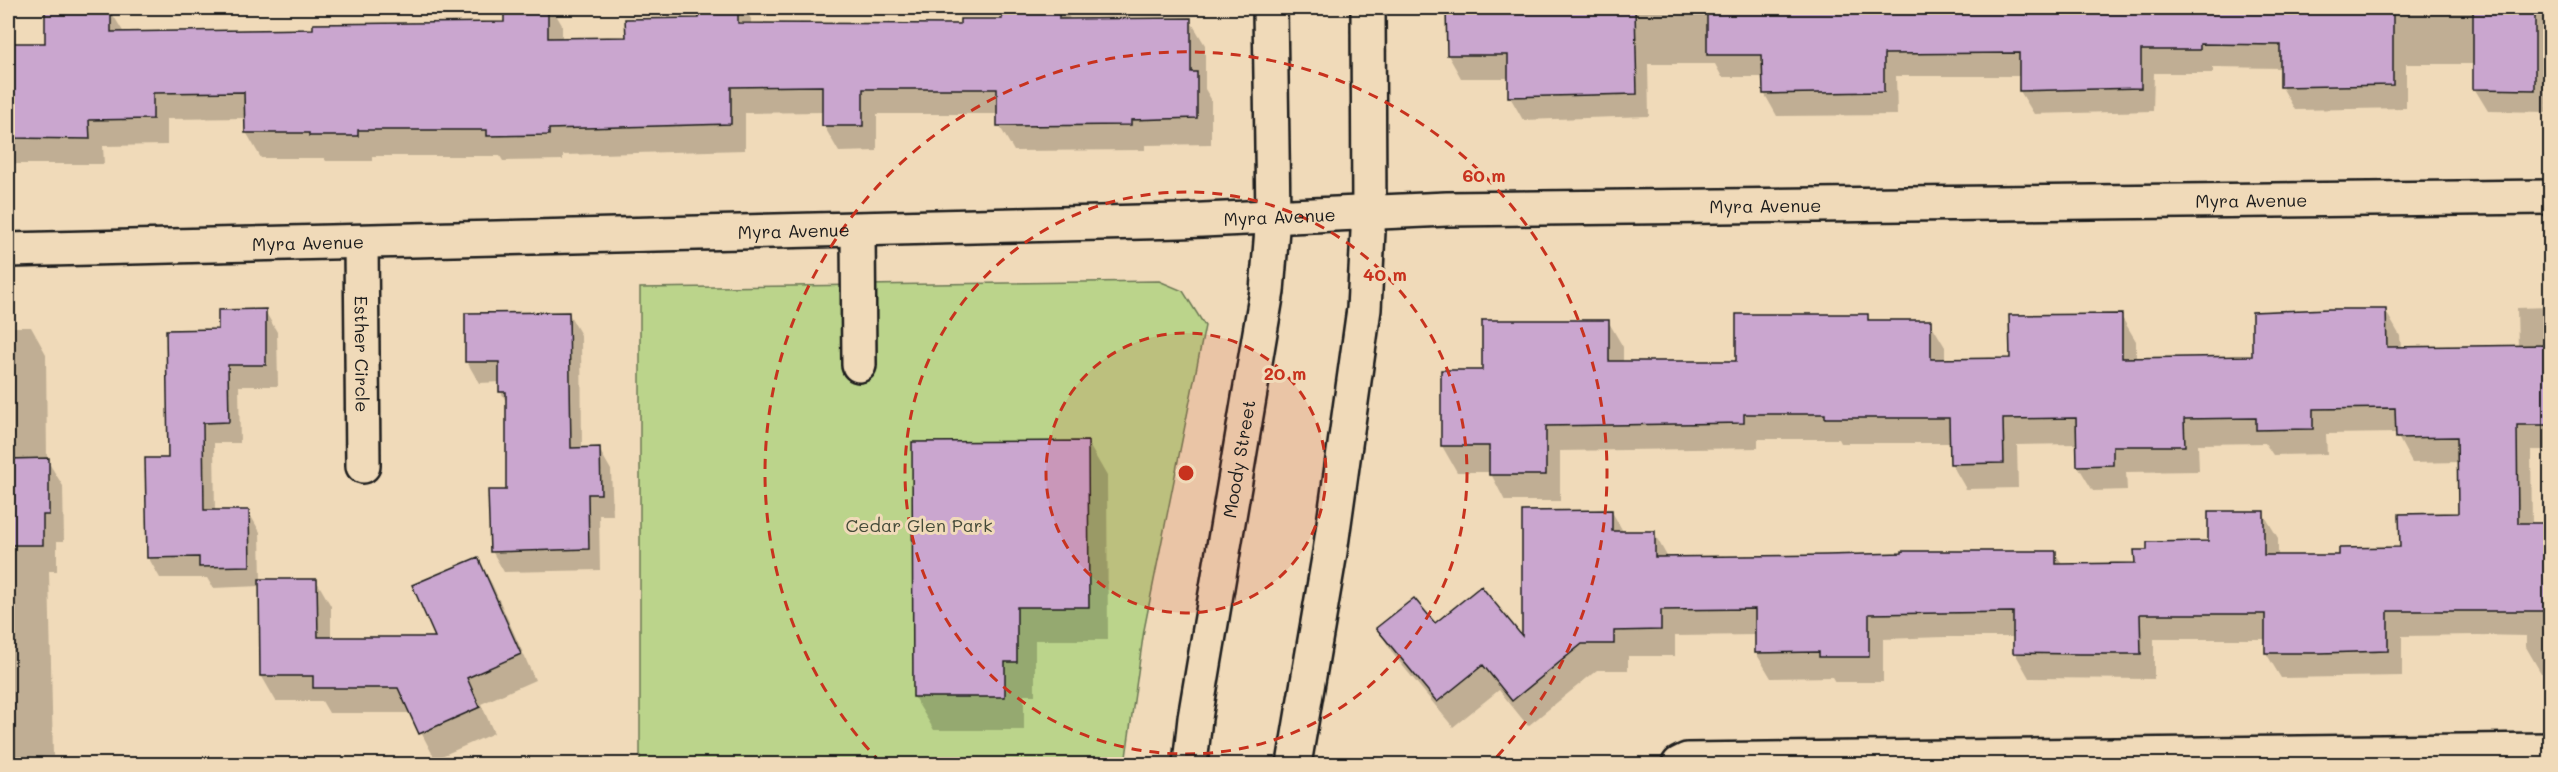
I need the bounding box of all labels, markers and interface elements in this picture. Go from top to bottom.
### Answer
text: 60 m [1462,163,1506,187]
street label: Myra Avenue [2195,188,2308,213]
street label: Myra Avenue [1709,193,1822,218]
street label: Myra Avenue [1223,202,1336,231]
street label: Myra Avenue [737,217,850,244]
street label: Myra Avenue [252,229,364,256]
text: 40 m [1363,262,1407,286]
street label: Esther Circle [349,295,375,413]
text: 20 m [1264,361,1306,385]
street label: Moody Street [1217,398,1260,520]
centre of rings [1176,463,1196,483]
park label: Cedar Glen Park [846,513,992,537]

